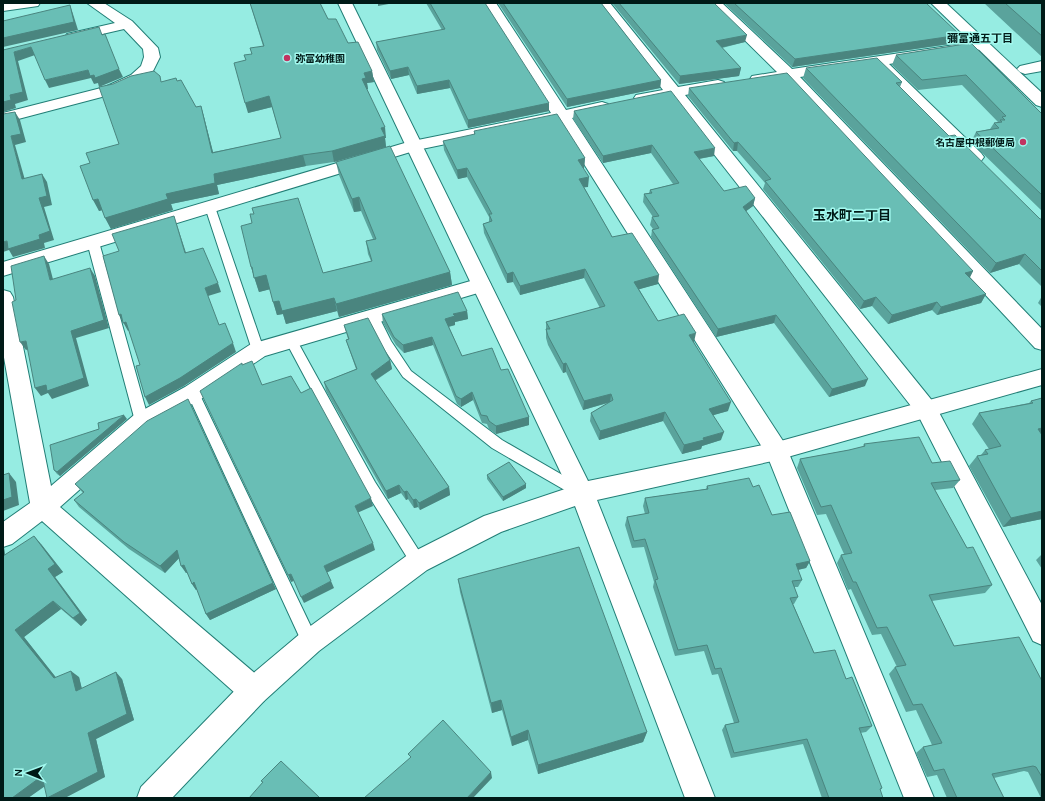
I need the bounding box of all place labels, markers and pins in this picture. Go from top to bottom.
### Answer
marker: 弥富幼稚園 [282,53,292,63]
place label: 弥富幼稚園 [295,53,345,65]
place label: 名古屋中根郵便局 [935,137,1015,149]
marker: 名古屋中根郵便局 [1018,137,1028,147]

